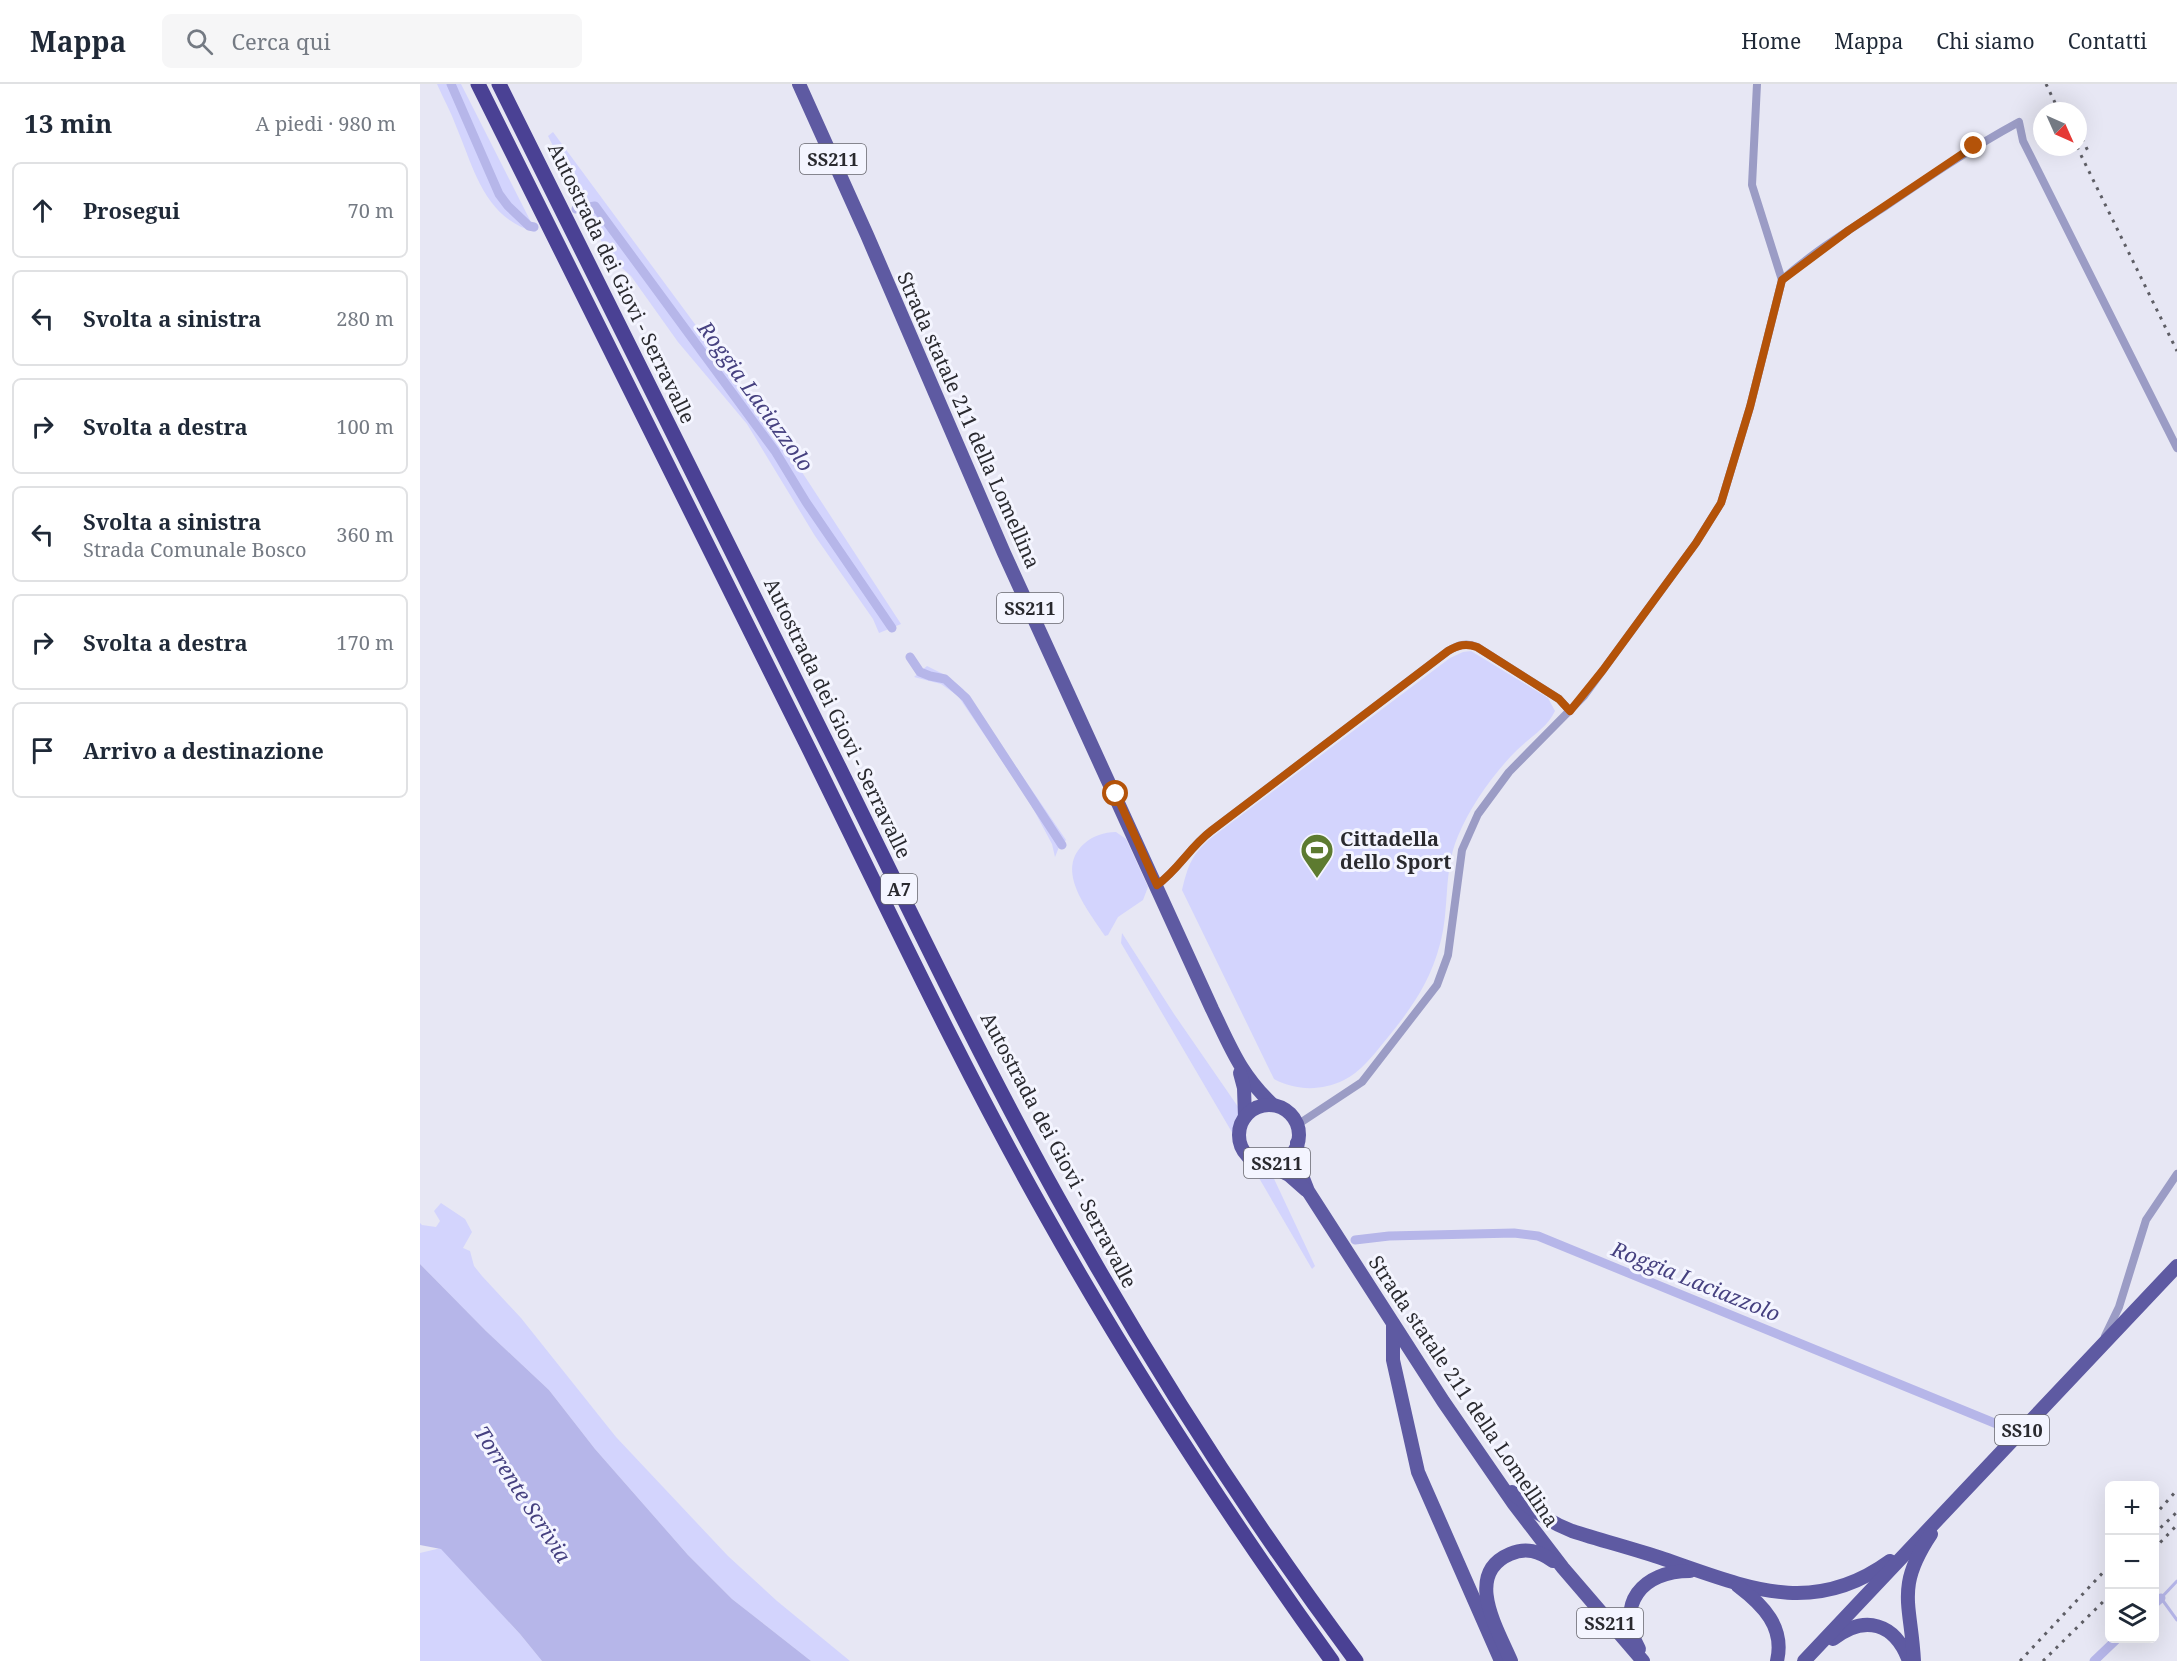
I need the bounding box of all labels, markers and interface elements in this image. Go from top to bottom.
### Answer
search box [162,14,582,68]
text: Mappa [30,22,126,60]
icon: search [183,25,216,58]
text: Cerca qui [231,26,330,56]
text: Home [1741,27,1801,55]
text: Mappa [1834,27,1903,55]
text: Chi siamo [1936,27,2035,55]
text: Contatti [2068,27,2147,55]
north arrow [2033,102,2087,156]
text: 13 min [24,105,112,141]
text: A piedi · 980 m [256,110,396,137]
route end [1960,132,1986,158]
street label: Autostrada dei Giovi - Serravalle [542,138,702,428]
road number: SS211 [800,144,866,174]
icon: ahead [26,194,59,227]
text: Prosegui [83,195,180,225]
text: 70 m [348,197,394,224]
street label: Strada statale 211 della Lomellina [891,268,1047,572]
icon: left [26,302,59,335]
text: Svolta a sinistra [83,303,262,333]
text: 280 m [336,305,394,332]
water label: Roggia Laciazzolo [691,314,820,477]
icon: right [26,410,59,443]
text: Svolta a destra [83,411,248,441]
text: 100 m [336,413,394,440]
text: Svolta a sinistra [83,506,262,536]
icon: left [26,518,59,551]
text: 360 m [336,521,394,548]
text: Strada Comunale Bosco [83,536,307,563]
street label: Autostrada dei Giovi - Serravalle [758,573,918,863]
road number: SS211 [997,593,1063,623]
icon: right [26,626,59,659]
text: Svolta a destra [83,627,248,657]
text: 170 m [336,629,394,656]
icon: arrive [26,734,59,767]
text: Arrivo a destinazione [83,735,324,765]
route start [1102,780,1128,806]
place label: Cittadella dello Sport [1340,825,1451,875]
sports icon: Cittadella dello Sport [1299,832,1335,879]
road number: A7 [881,874,917,904]
street label: Autostrada dei Giovi - Serravalle [975,1007,1143,1293]
road number: SS211 [1244,1148,1310,1178]
water label: Roggia Laciazzolo [1607,1234,1784,1328]
street label: Strada statale 211 della Lomellina [1363,1250,1565,1532]
road number: SS10 [1995,1415,2049,1445]
water label: Torrente Scrivia [468,1420,578,1568]
map controls [2105,1481,2159,1643]
button: + [2105,1481,2159,1535]
button: − [2105,1535,2159,1589]
button: layers [2105,1589,2159,1643]
road number: SS211 [1577,1608,1643,1638]

